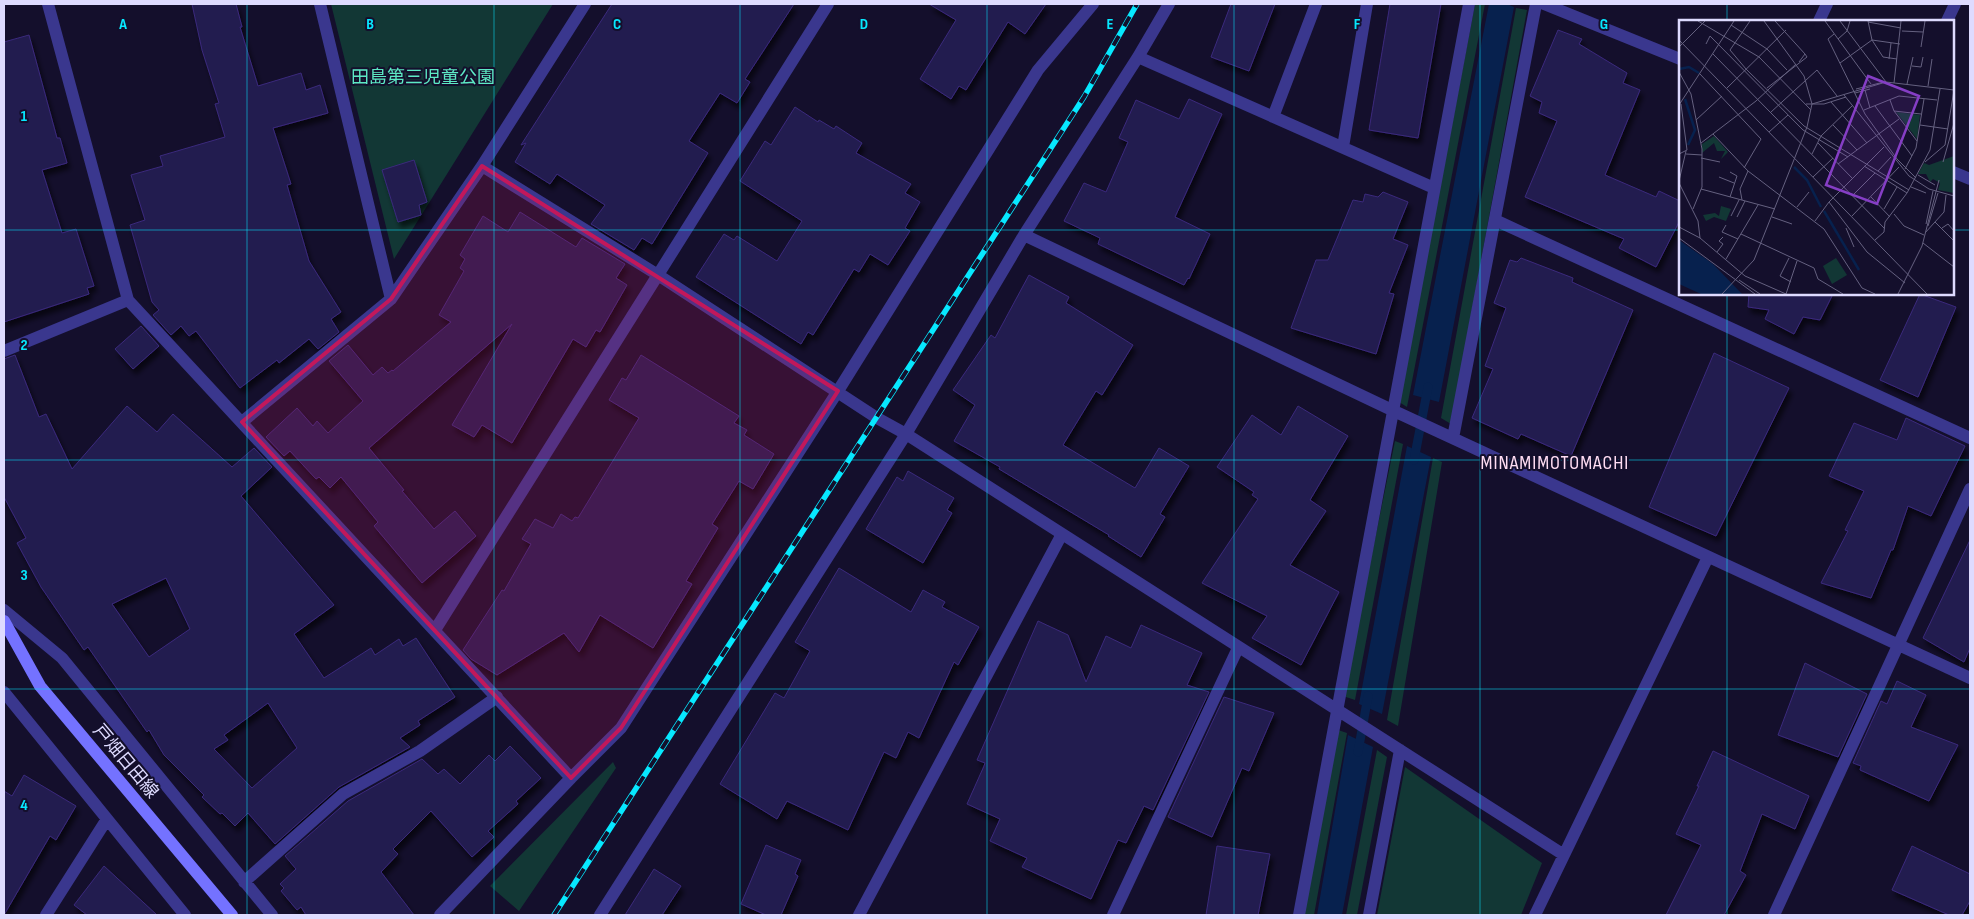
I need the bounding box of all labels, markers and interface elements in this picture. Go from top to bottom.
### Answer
text: A [118,15,127,34]
text: B [366,15,374,34]
text: C [613,15,621,34]
text: D [860,15,868,34]
text: E [1107,15,1114,34]
text: F [1354,15,1361,34]
text: G [1600,15,1608,34]
inset map [1679,20,1954,295]
park label: 田島第三児童公園 [351,67,495,88]
text: 1 [21,107,28,126]
text: 2 [20,336,28,355]
district label: MINAMIMOTOMACHI [1481,451,1629,475]
text: 3 [20,566,28,585]
street label: 戸畑日田線 [89,720,163,803]
text: 4 [20,796,28,815]

